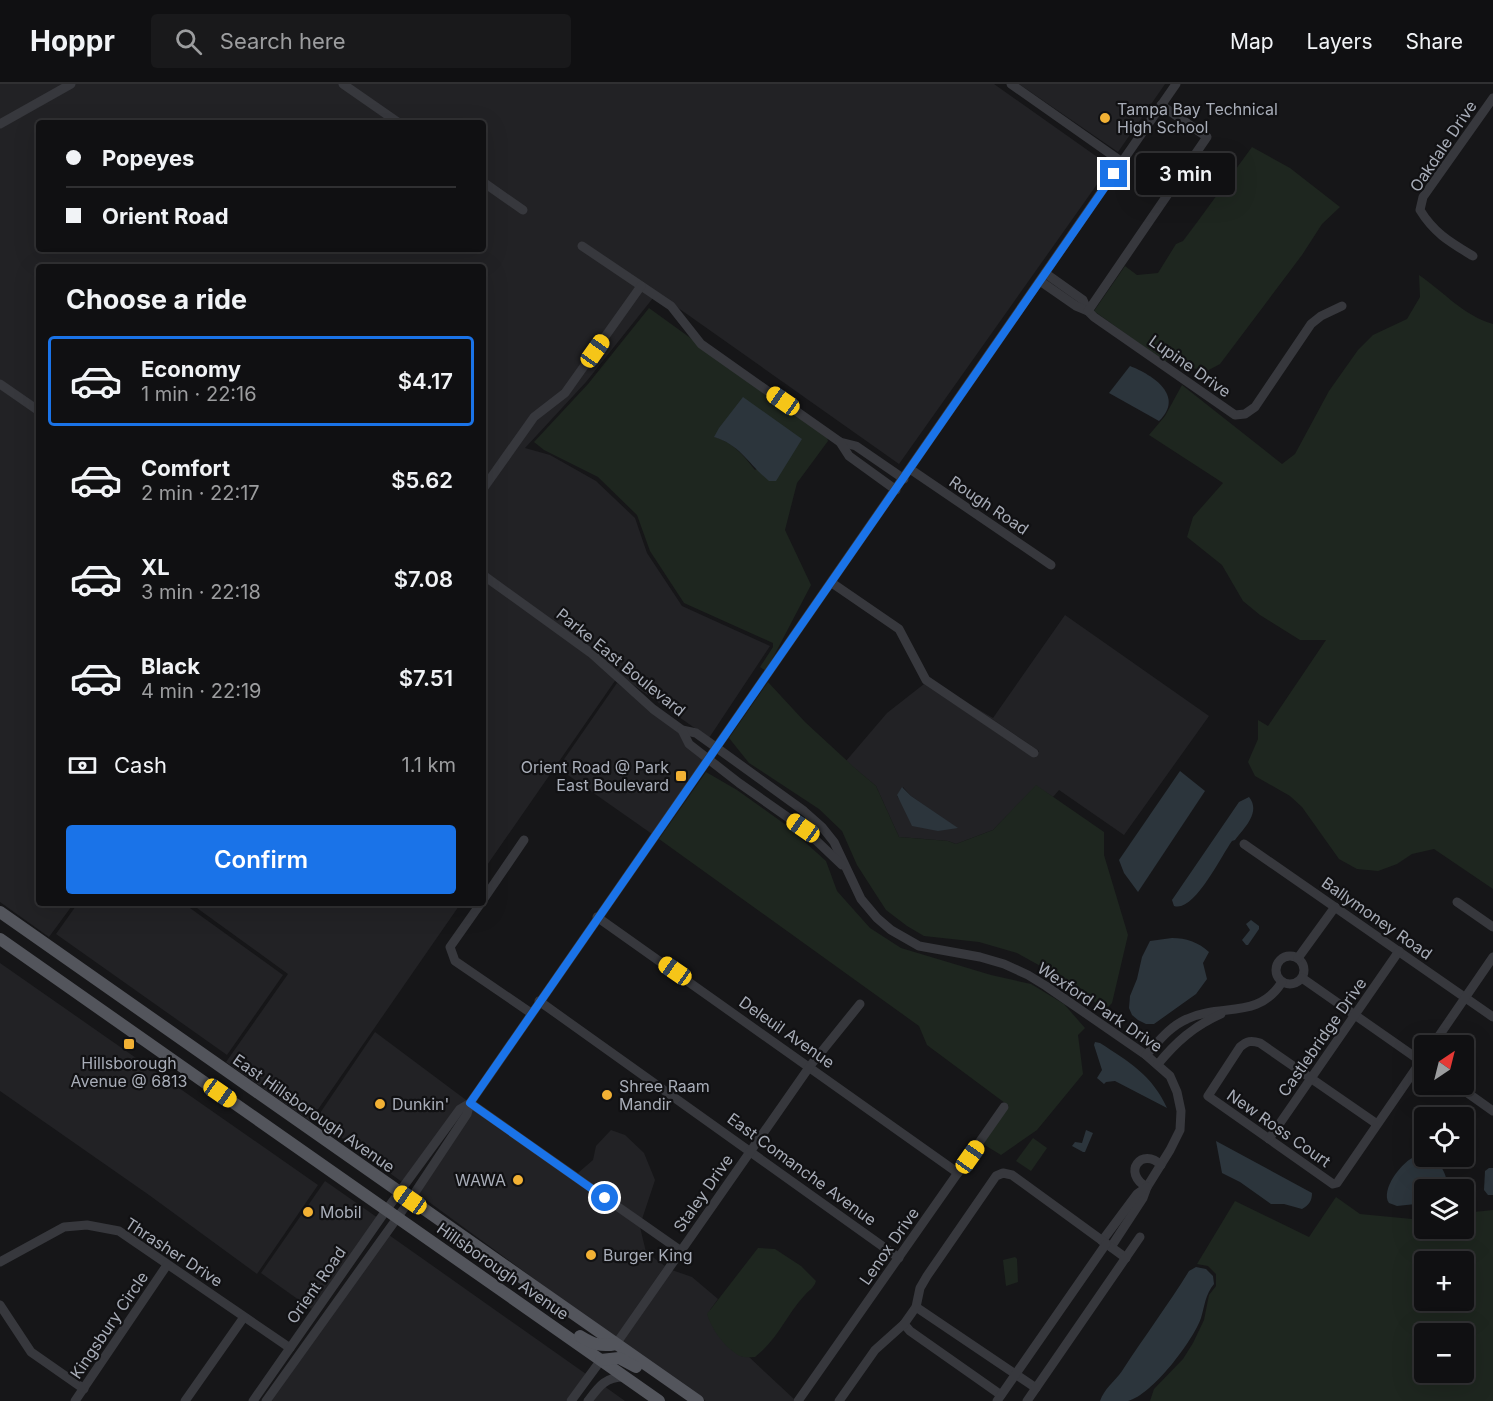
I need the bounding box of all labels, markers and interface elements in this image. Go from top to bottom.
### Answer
search box [151,14,571,68]
text: Hoppr [30,24,115,58]
icon: search [172,25,205,58]
text: Search here [220,28,346,54]
text: Map [1230,29,1274,54]
text: Layers [1307,29,1373,54]
text: Share [1406,29,1463,54]
street label: Oakdale Drive [1405,97,1481,195]
place label: Tampa Bay Technical High School [1117,99,1278,137]
marker: Tampa Bay Technical High School [1098,111,1112,125]
text: Popeyes [102,145,194,171]
callout: 3 min [1135,153,1234,195]
route end [1100,160,1127,187]
text: 3 min [1159,162,1212,186]
text: Orient Road [102,203,229,229]
text: Choose a ride [66,283,247,316]
car [577,331,613,371]
street label: Lupine Drive [1145,331,1235,401]
icon: car [69,354,123,408]
text: Economy [141,356,241,382]
text: $4.17 [398,368,453,394]
text: 1 min · 22:16 [141,382,257,406]
car [763,383,803,419]
icon: car [69,453,123,507]
text: Comfort [141,455,230,481]
text: $5.62 [391,467,453,493]
street label: Rough Road [945,471,1033,539]
text: 2 min · 22:17 [141,481,260,505]
icon: car [69,552,123,606]
text: XL [141,554,170,580]
text: $7.08 [394,566,453,592]
text: 3 min · 22:18 [141,580,261,604]
street label: Parke East Boulevard [552,604,690,720]
icon: car [69,651,123,705]
text: Black [141,653,200,679]
text: $7.51 [399,665,453,691]
text: 4 min · 22:19 [141,679,261,703]
icon: cash [66,749,99,782]
text: Cash [114,752,167,778]
text: 1.1 km [402,753,456,777]
place label: Orient Road @ Park East Boulevard [521,757,669,795]
marker: Orient Road @ Park East Boulevard [674,769,688,783]
car [783,810,823,846]
button: Confirm [66,825,456,894]
street label: Ballymoney Road [1318,872,1436,964]
car [655,953,695,989]
street label: Wexford Park Drive [1034,958,1166,1056]
street label: Castlebridge Drive [1273,974,1371,1100]
street label: Deleuil Avenue [735,992,839,1072]
north arrow [1414,1035,1474,1095]
map controls [1414,1035,1474,1383]
marker: Hillsborough Avenue @ 6813 [122,1037,136,1051]
street label: East Hillsborough Avenue [229,1049,399,1177]
place label: Hillsborough Avenue @ 6813 [71,1053,187,1091]
car [200,1075,240,1111]
place label: Shree Raam Mandir [619,1076,710,1114]
street label: New Ross Court [1223,1085,1335,1171]
marker: Shree Raam Mandir [600,1088,614,1102]
place label: Dunkin' [392,1094,449,1114]
marker: Dunkin' [373,1097,387,1111]
button: locate [1414,1107,1474,1167]
street label: East Comanche Avenue [724,1108,880,1230]
car [952,1137,988,1177]
street label: Staley Drive [669,1150,737,1236]
place label: WAWA [455,1170,506,1190]
marker: WAWA [511,1173,525,1187]
button: layers [1414,1179,1474,1239]
car [390,1182,430,1218]
route start [591,1184,618,1211]
place label: Mobil [320,1202,362,1222]
street label: Lenox Drive [855,1203,923,1289]
marker: Mobil [301,1205,315,1219]
street label: Thrasher Drive [121,1213,227,1291]
street label: Hillsborough Avenue [433,1218,573,1324]
street label: Orient Road [282,1243,350,1327]
place label: Burger King [603,1245,693,1265]
marker: Burger King [584,1248,598,1262]
button: + [1414,1251,1474,1311]
street label: Kingsbury Circle [66,1267,152,1383]
button: − [1414,1323,1474,1383]

